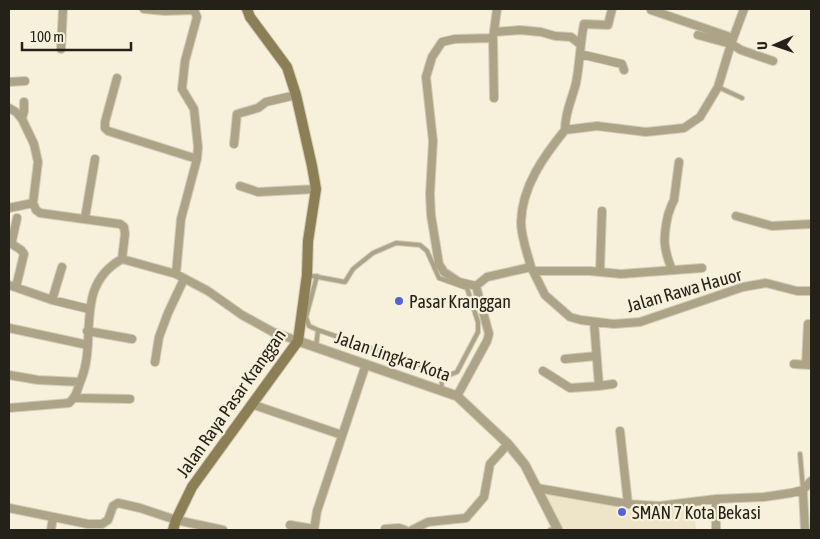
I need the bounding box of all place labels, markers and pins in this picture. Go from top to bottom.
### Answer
place label: Pasar Kranggan [409,291,511,312]
marker: Pasar Kranggan [393,295,405,307]
place label: SMAN 7 Kota Bekasi [632,502,761,523]
marker: SMAN 7 Kota Bekasi [616,506,628,518]

